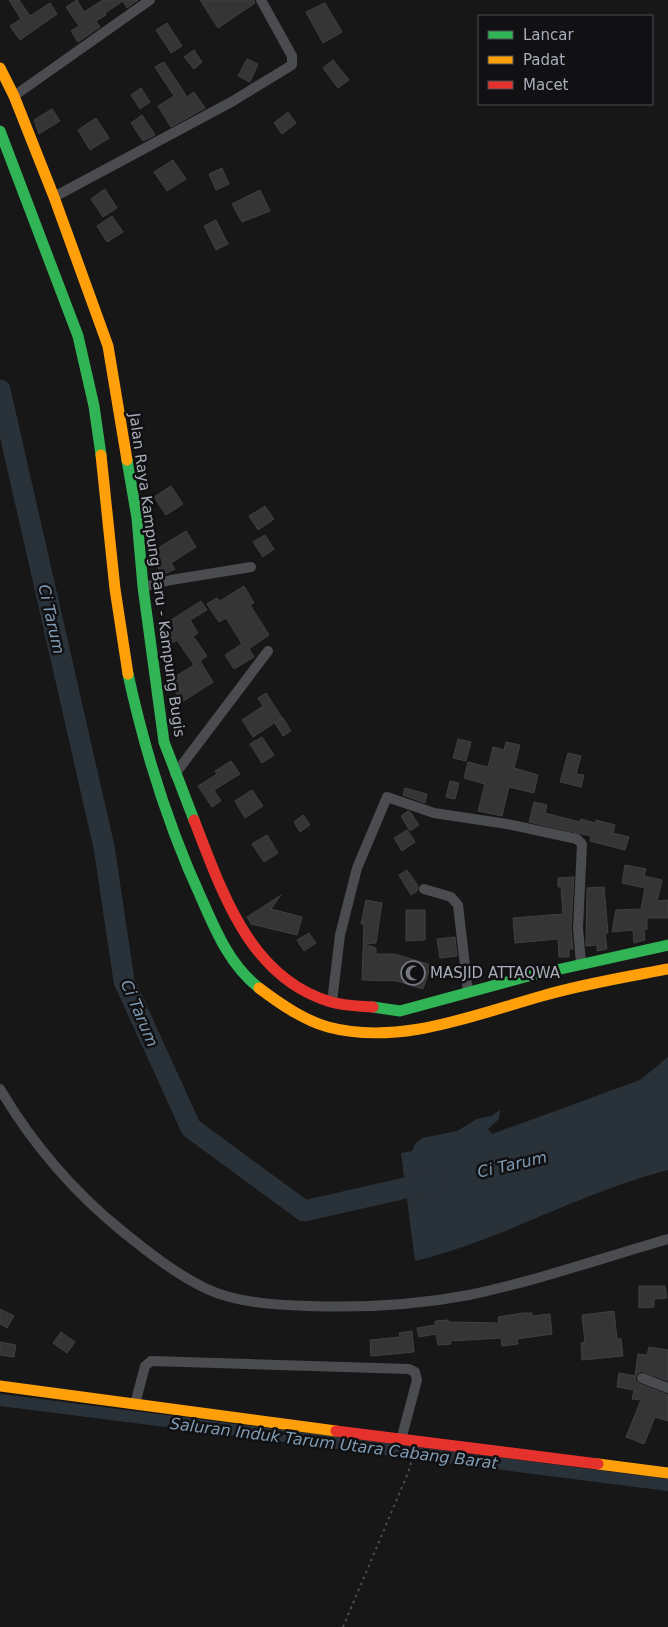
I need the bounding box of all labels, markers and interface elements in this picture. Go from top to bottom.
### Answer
legend [478,15,653,105]
text: Lancar [523,26,574,44]
text: Padat [523,51,565,69]
text: Macet [523,76,569,94]
street label: Jalan Raya Kampung Baru - Kampung Bugis [125,411,189,738]
water label: Ci Tarum [34,582,69,656]
mosque icon: MASJID ATTAQWA [400,960,426,986]
place label: MASJID ATTAQWA [430,964,561,982]
water label: Ci Tarum [117,977,162,1050]
water label: Ci Tarum [475,1147,549,1182]
water label: Saluran Induk Tarum Utara Cabang Barat [169,1414,500,1473]

